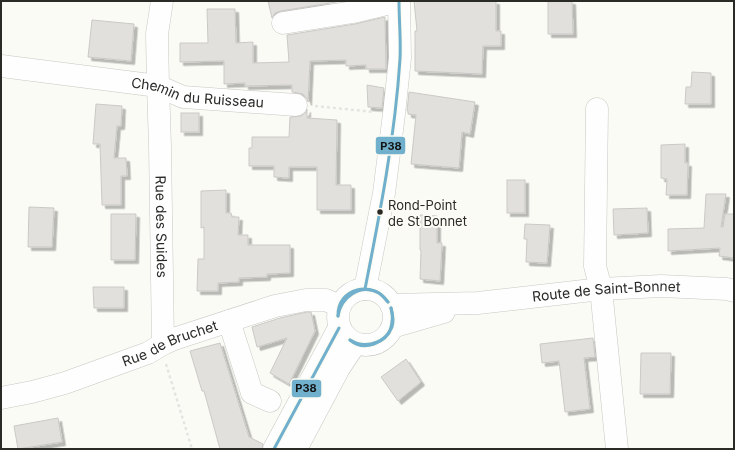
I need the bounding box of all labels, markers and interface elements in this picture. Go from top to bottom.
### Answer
street label: Chemin du Ruisseau [130,74,264,111]
line badge: P38 [375,136,406,155]
text: P38 [380,139,402,153]
street label: Rue des Suides [152,175,171,278]
place label: Rond-Point de St Bonnet [388,197,467,229]
marker: Rond-Point de St Bonnet [375,207,385,217]
street label: Route de Saint-Bonnet [531,277,681,305]
street label: Rue de Bruchet [120,316,220,370]
line badge: P38 [291,379,322,398]
text: P38 [295,381,317,395]

